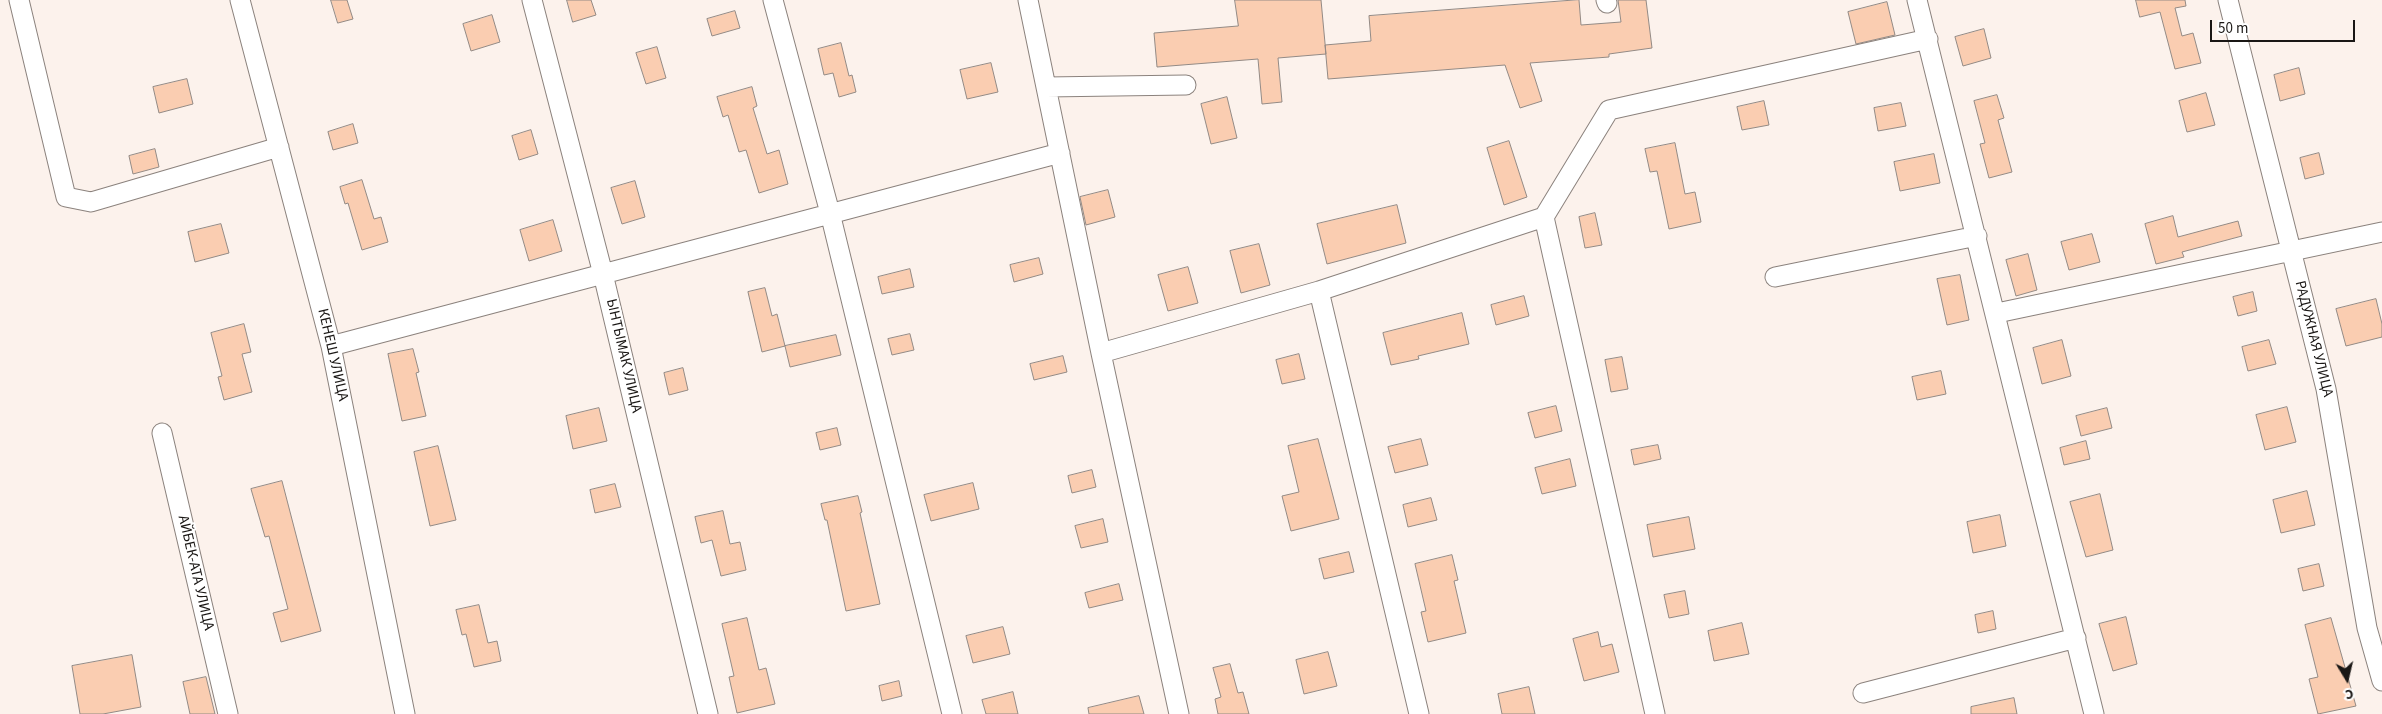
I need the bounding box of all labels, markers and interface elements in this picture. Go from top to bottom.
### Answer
scale bar [2212,10,2357,42]
text: 50 m [2218,18,2248,39]
street label: РАДУЖНАЯ УЛИЦА [2290,279,2336,399]
street label: ЫНТЫМАК УЛИЦА [601,297,645,415]
street label: КЕНЕШ УЛИЦА [313,307,351,403]
street label: АЙБЕК-АТА УЛИЦА [173,514,217,632]
north arrow [2322,654,2372,704]
text: С [2344,683,2355,704]

